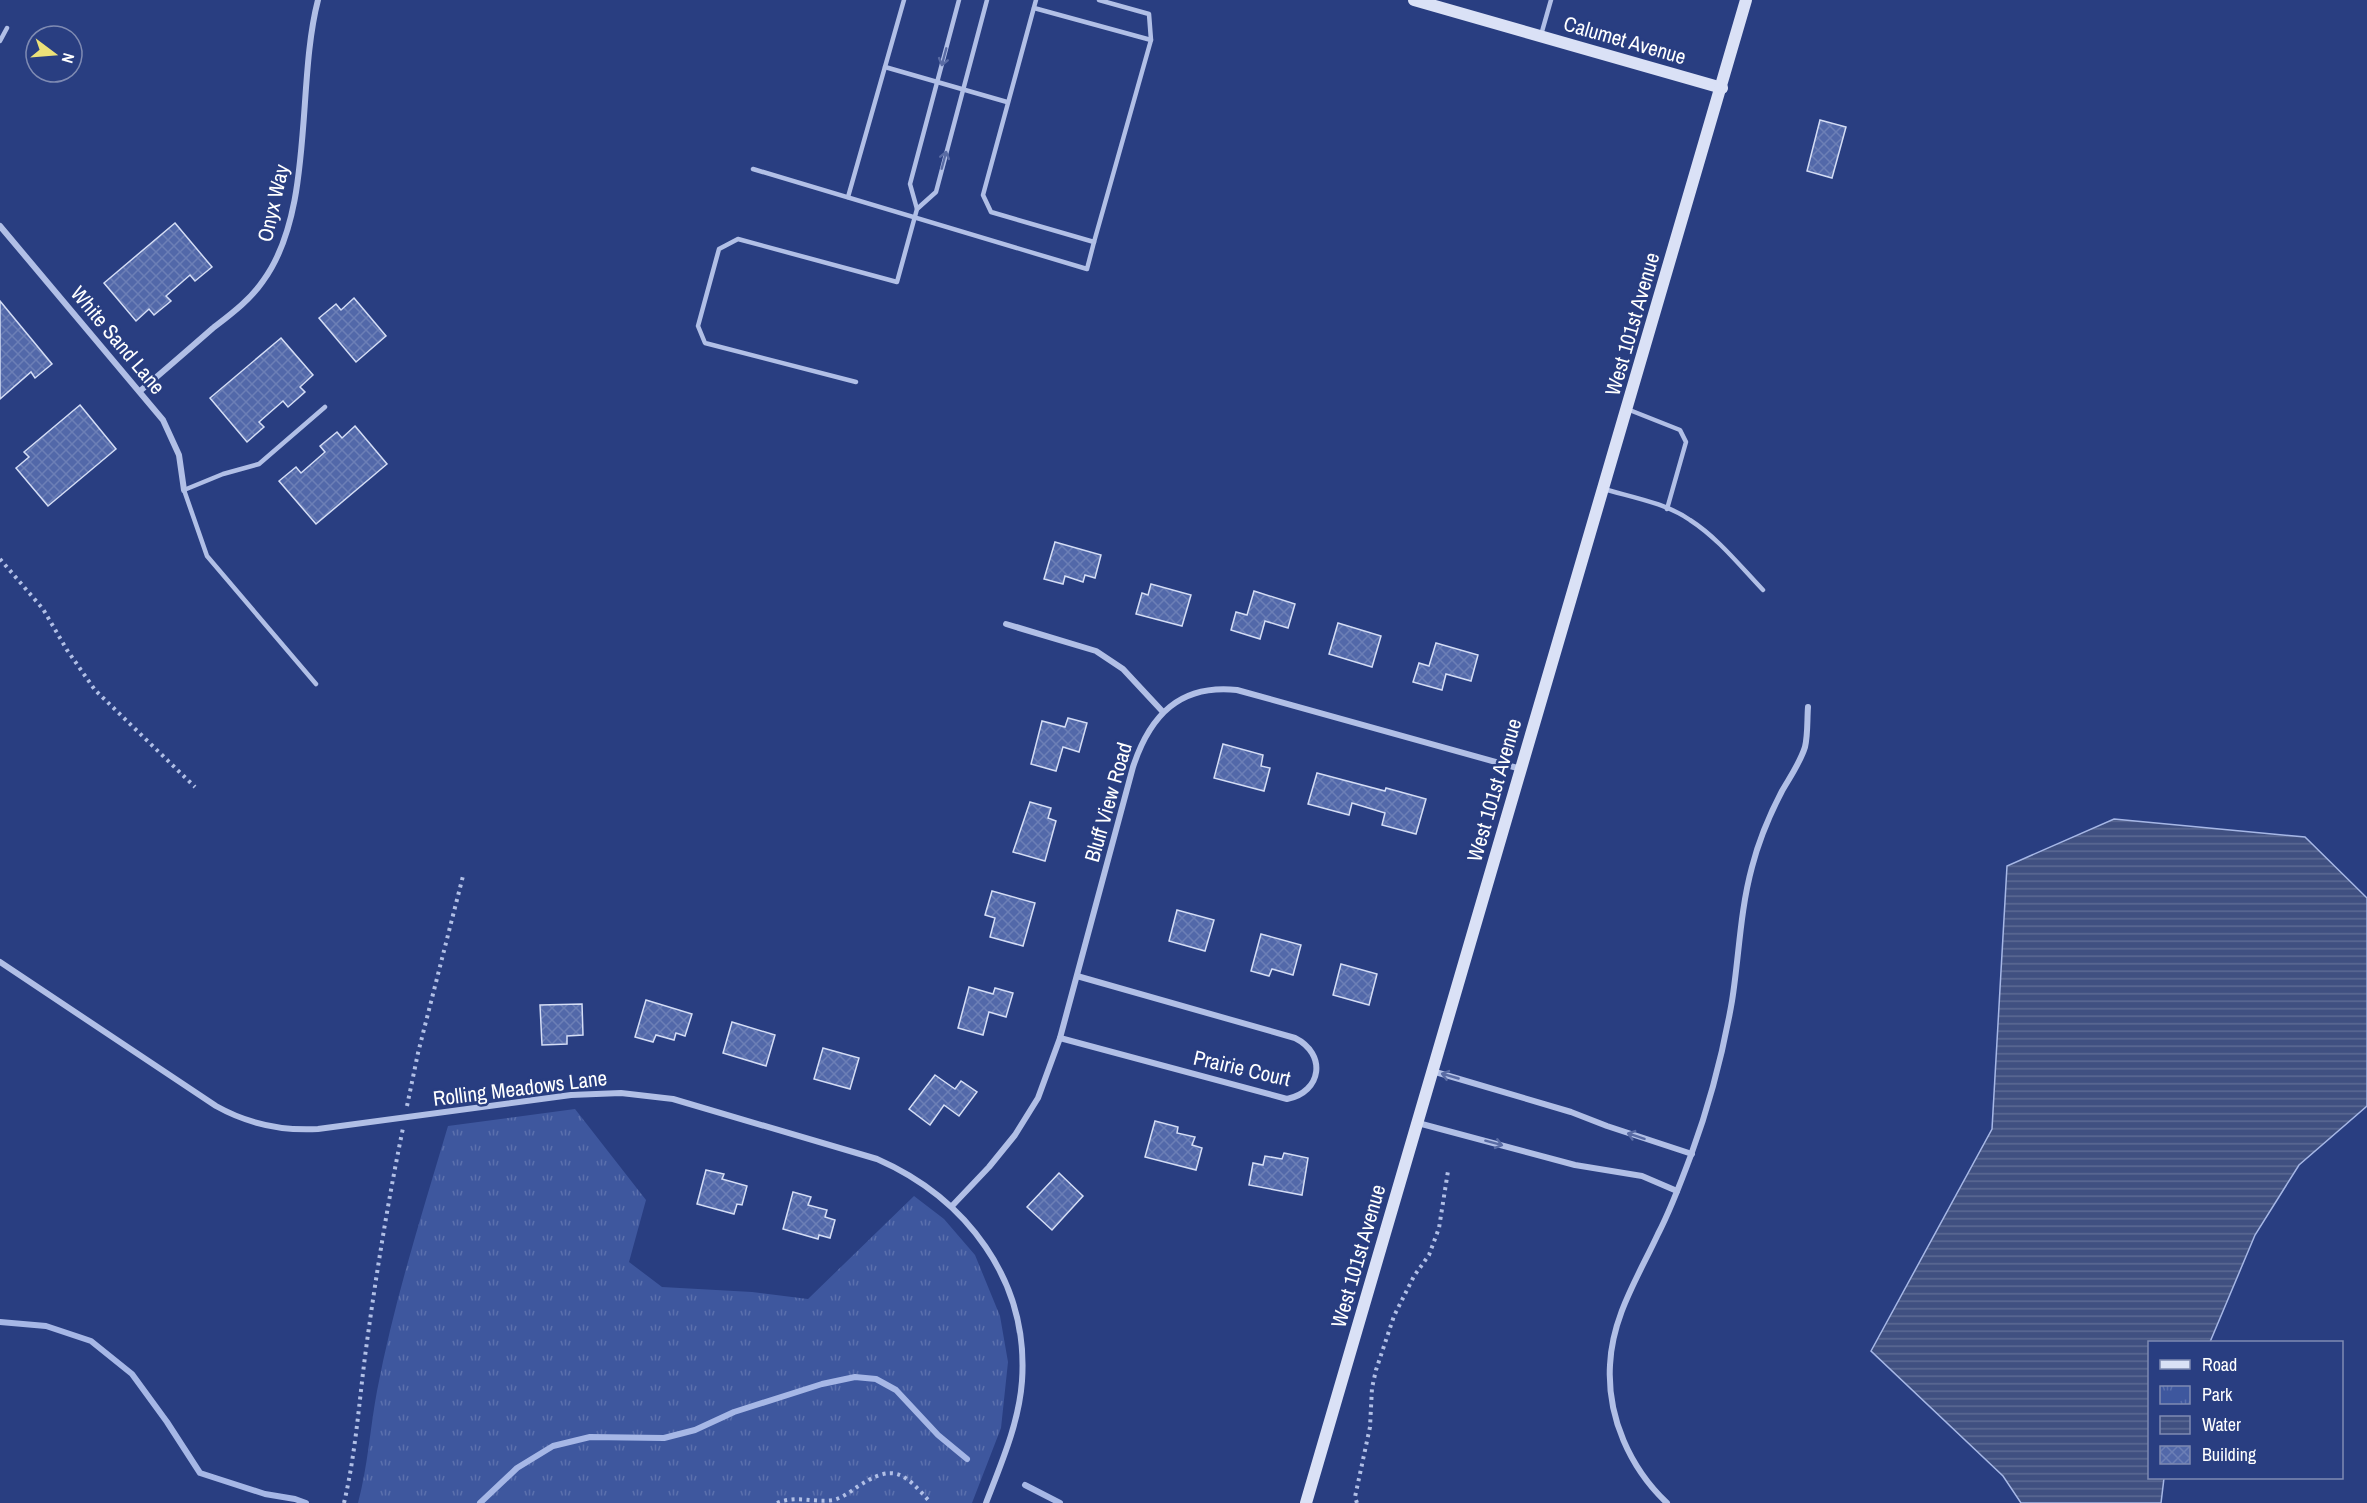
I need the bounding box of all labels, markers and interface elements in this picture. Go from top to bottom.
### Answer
street label: Calumet Avenue [1560,9,1690,71]
north arrow [24,24,84,84]
one-way arrow [938,47,949,66]
text: N [57,51,80,66]
one-way arrow [939,151,951,170]
street label: Onyx Way [250,161,296,245]
street label: West 101st Avenue [1598,249,1666,399]
street label: White Sand Lane [64,280,172,400]
street label: West 101st Avenue [1460,715,1528,865]
street label: Bluff View Road [1077,739,1139,865]
street label: Prairie Court [1191,1043,1293,1093]
street label: Rolling Meadows Lane [431,1063,609,1113]
one-way arrow [1441,1070,1460,1081]
one-way arrow [1627,1129,1646,1140]
one-way arrow [1484,1138,1503,1149]
street label: West 101st Avenue [1324,1181,1392,1331]
legend [2148,1341,2343,1479]
text: Road [2202,1352,2237,1377]
text: Park [2202,1382,2233,1407]
text: Water [2202,1412,2241,1437]
text: Building [2202,1442,2257,1467]

